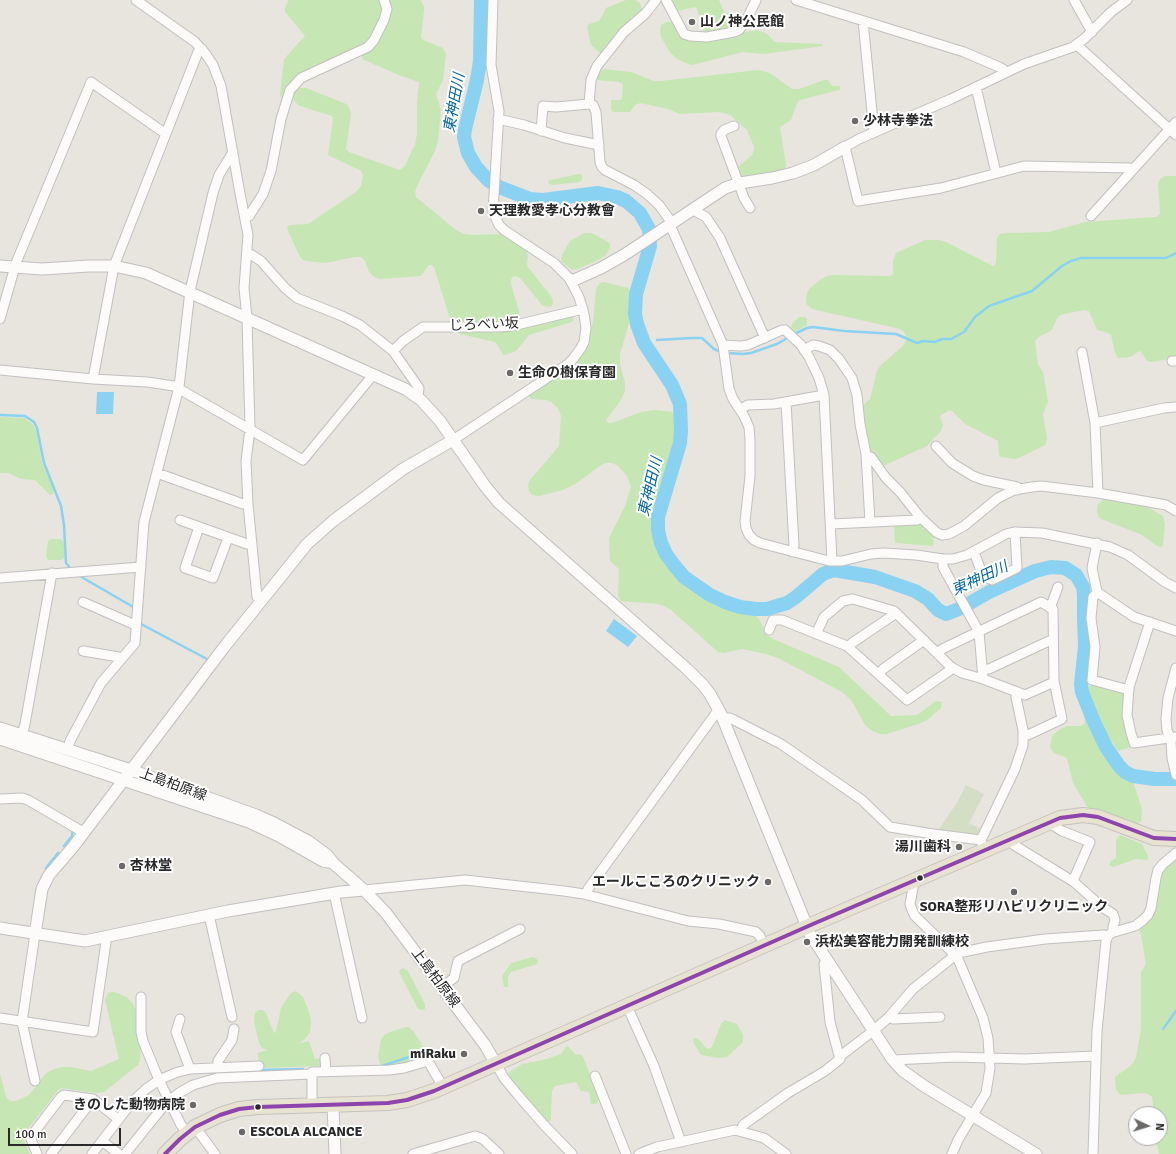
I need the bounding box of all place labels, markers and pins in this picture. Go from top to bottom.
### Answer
place label: 山ノ神公民館 [700,14,784,30]
marker: 山ノ神公民館 [687,17,697,27]
place label: 少林寺拳法 [863,113,933,129]
marker: 少林寺拳法 [850,116,860,126]
place label: 天理教愛孝心分教會 [489,203,615,219]
marker: 天理教愛孝心分教會 [476,206,486,216]
place label: 生命の樹保育園 [518,365,616,381]
marker: 生命の樹保育園 [505,368,515,378]
place label: 湯川歯科 [895,839,951,855]
marker: 湯川歯科 [954,842,964,852]
place label: 杏林堂 [130,858,172,874]
marker: 杏林堂 [117,861,127,871]
unlabelled marker [915,873,925,883]
place label: エールこころのクリニック [592,874,760,890]
marker: エールこころのクリニック [763,877,773,887]
marker: SORA整形リハビリクリニック [1009,887,1019,897]
place label: SORA整形リハビリクリニック [920,899,1108,915]
place label: 浜松美容能力開発訓練校 [815,934,969,950]
marker: 浜松美容能力開発訓練校 [802,937,812,947]
place label: miRaku [410,1046,456,1062]
marker: miRaku [459,1049,469,1059]
place label: きのした動物病院 [73,1097,185,1113]
marker: きのした動物病院 [188,1100,198,1110]
unlabelled marker [253,1102,263,1112]
place label: ESCOLA ALCANCE [250,1124,363,1140]
marker: ESCOLA ALCANCE [237,1127,247,1137]

